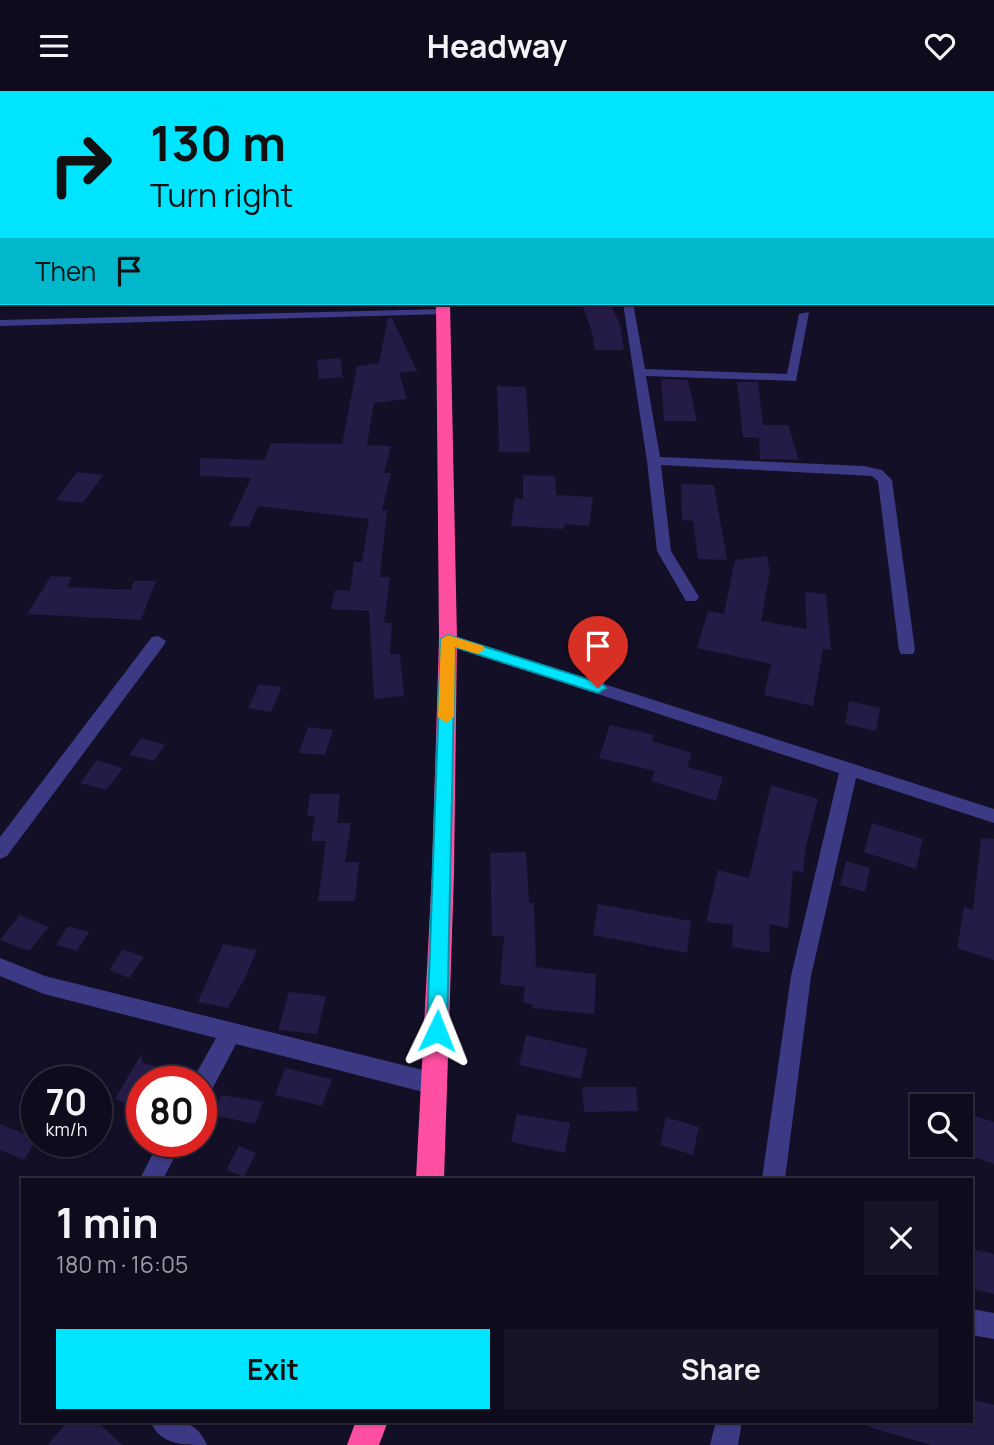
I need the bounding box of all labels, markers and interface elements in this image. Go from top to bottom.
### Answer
text: Headway [427,24,567,68]
icon: menu [35,27,73,65]
icon: heart [921,27,959,65]
text: 130 m [150,109,286,176]
icon: right [35,119,126,210]
text: Turn right [150,173,293,217]
icon: arrive [110,252,148,290]
text: Then [35,253,96,289]
pin [568,616,628,688]
icon: arrive [579,627,617,665]
position arrow [400,994,474,1068]
speed limit sign: 80 [126,1066,217,1157]
text: 70 [46,1078,87,1126]
map controls [910,1094,973,1157]
button: search [910,1094,973,1157]
text: km/h [46,1117,87,1141]
text: 1 min [56,1193,159,1251]
button: close [864,1201,938,1275]
text: 180 m · 16:05 [56,1248,188,1280]
button: Exit [56,1329,490,1409]
button: Share [504,1329,938,1409]

